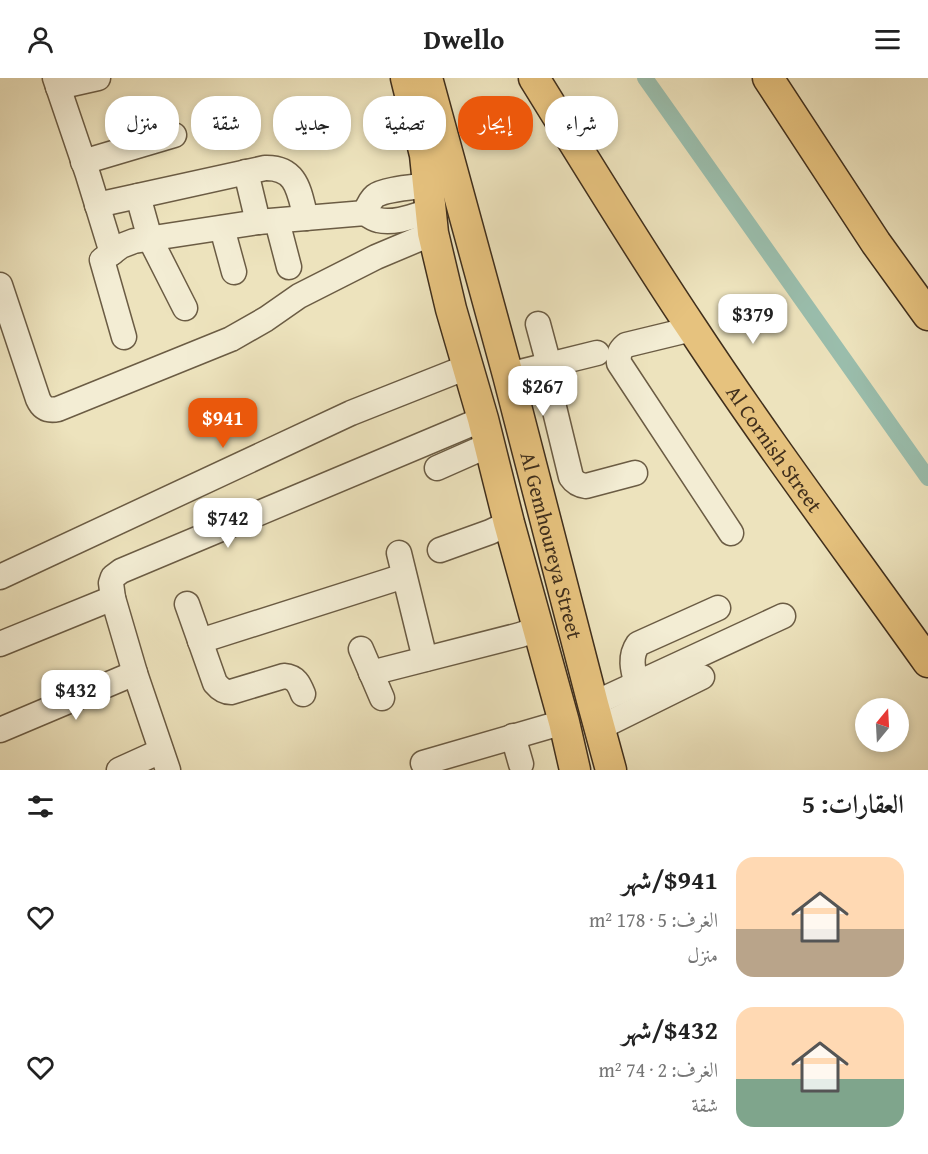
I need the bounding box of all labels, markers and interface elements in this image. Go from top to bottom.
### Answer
text: Dwello [424,19,504,59]
icon: person [24,23,57,56]
icon: menu [871,23,904,56]
chip: منزل [105,96,179,150]
chip: شقة [191,96,261,150]
chip: جديد [273,96,351,150]
chip: تصفية [363,96,446,150]
chip: إيجار [458,96,533,150]
chip: شراء [545,96,618,150]
pin: $379 [717,294,789,345]
text: $379 [732,299,774,328]
pin: $267 [507,366,579,417]
text: $267 [522,371,564,400]
street label: Al Cornish Street [719,378,831,519]
pin: $941 [187,398,259,449]
text: $941 [202,403,244,432]
street label: Al Gemhoureya Street [513,448,591,643]
pin: $742 [192,498,264,549]
text: $742 [207,503,249,532]
pin: $432 [40,670,112,721]
text: $432 [55,675,97,704]
north arrow [855,698,909,752]
map controls [855,698,909,752]
text: العقارات: 5 [802,784,904,823]
icon: filters [24,790,57,823]
text: $941/شهر [622,860,718,899]
icon: home [784,881,856,953]
icon: heart [24,901,57,934]
text: الغرف: 5 · 178 m² [589,905,718,934]
text: منزل [687,940,718,969]
text: $432/شهر [622,1010,718,1049]
icon: home [784,1031,856,1103]
icon: heart [24,1051,57,1084]
text: الغرف: 2 · 74 m² [599,1055,718,1084]
text: شقة [692,1090,718,1119]

